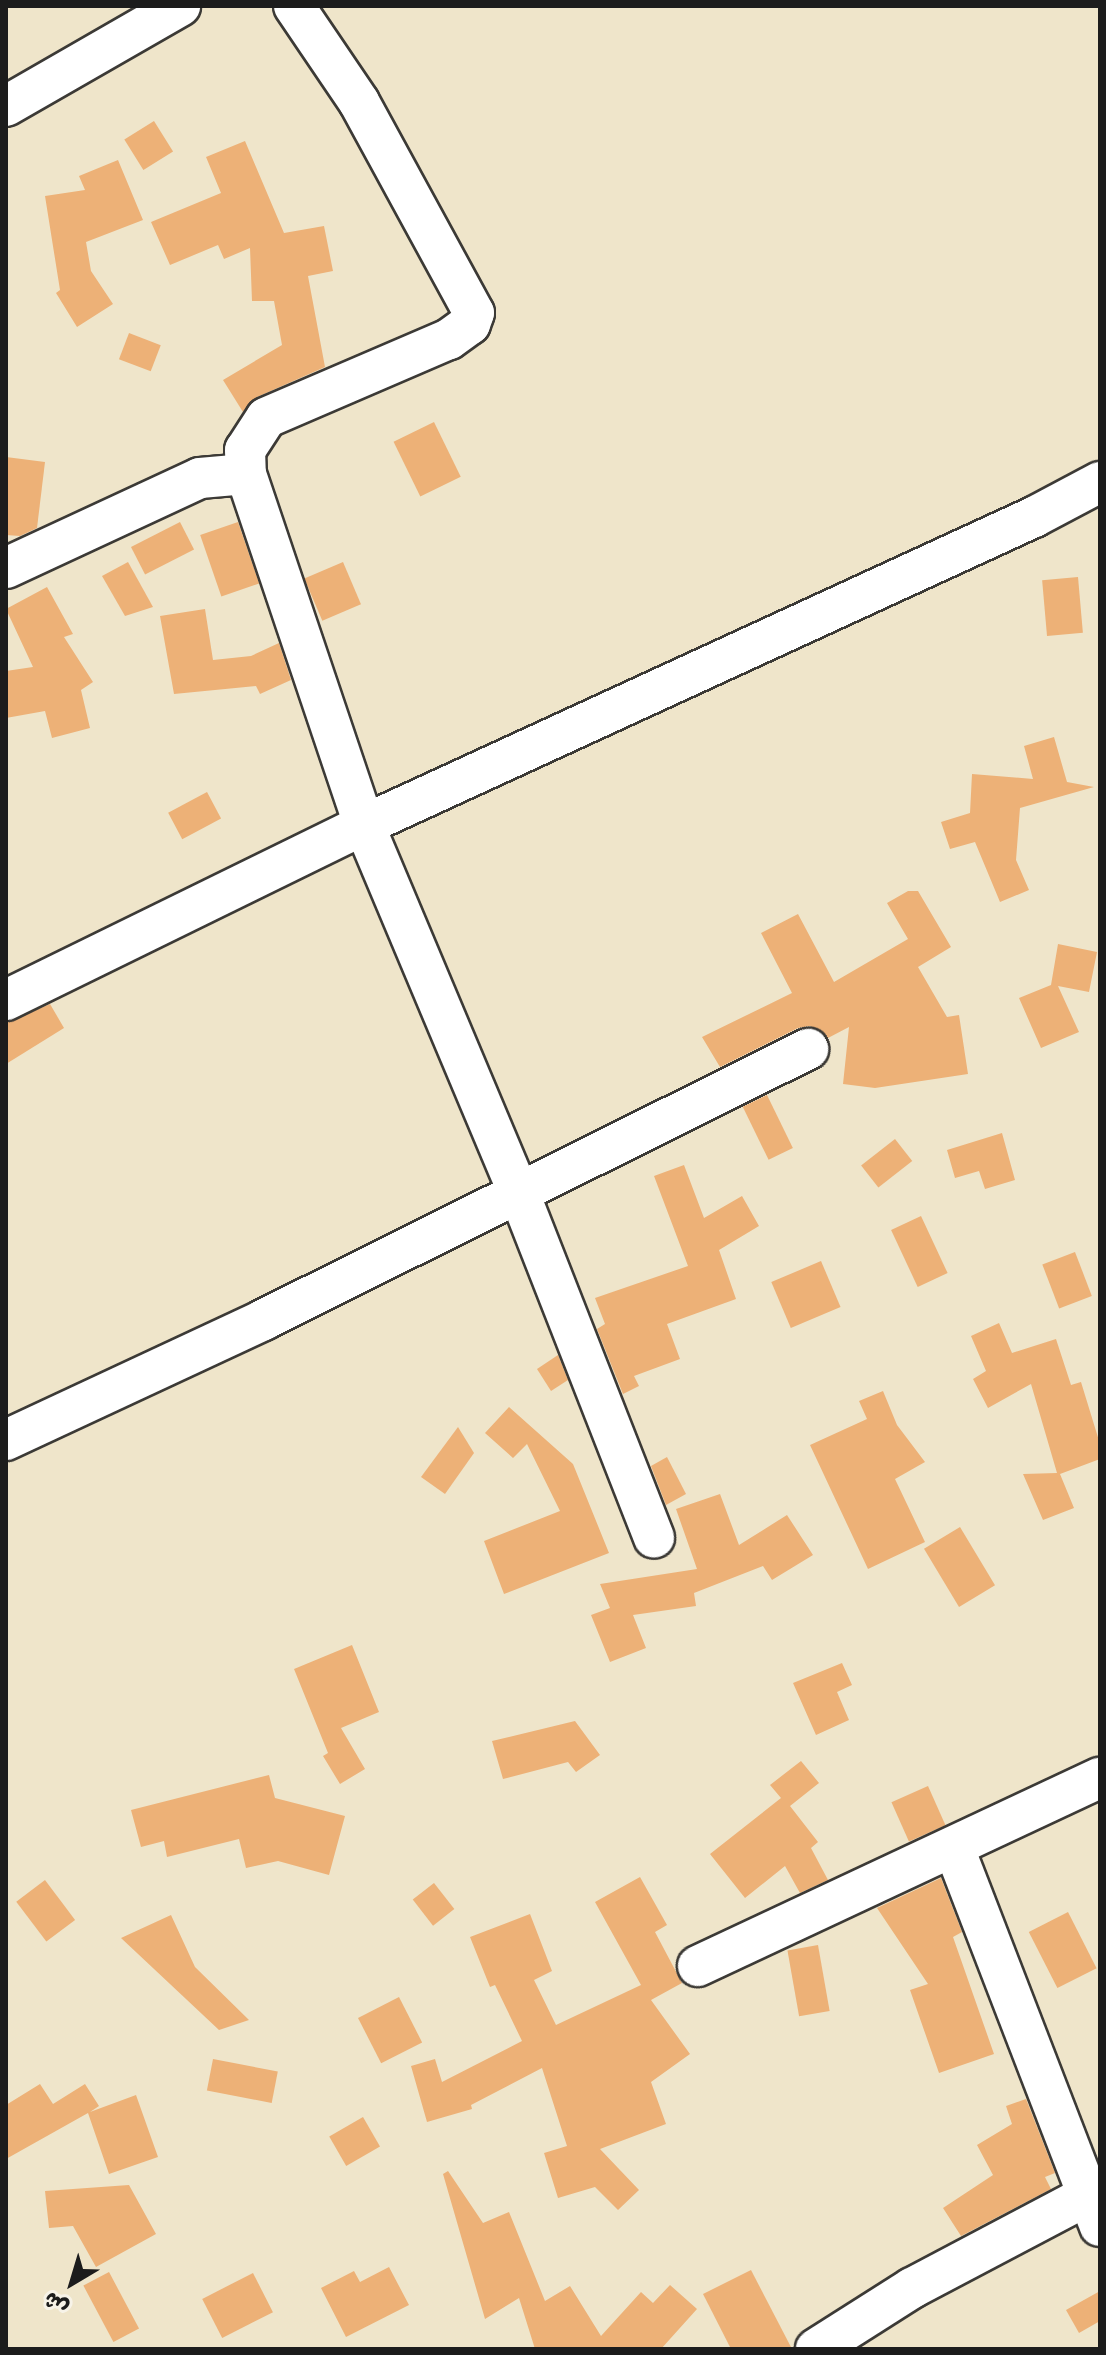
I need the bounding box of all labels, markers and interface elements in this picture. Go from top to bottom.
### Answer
north arrow [32,2243,112,2323]
text: ش [38,2282,77,2322]

